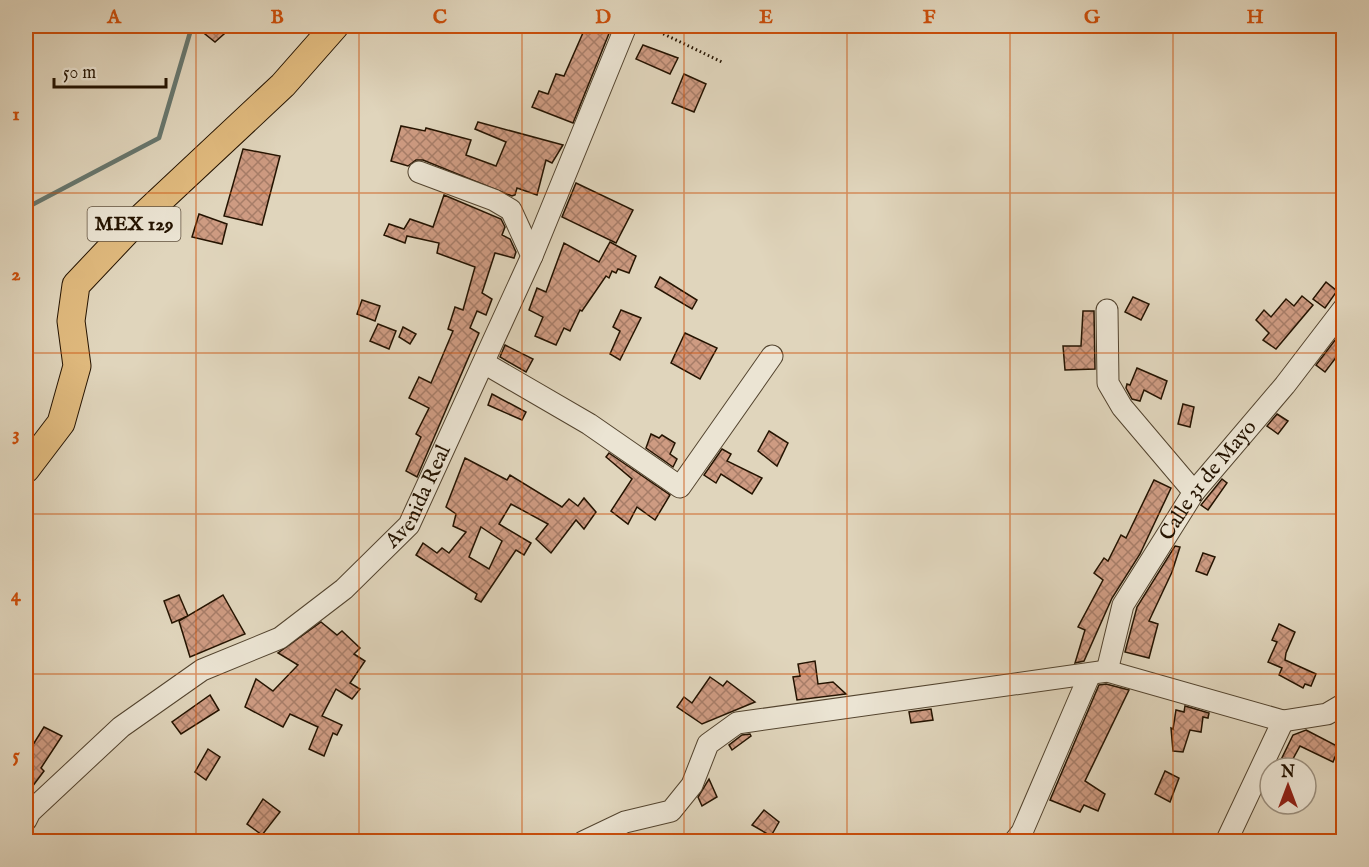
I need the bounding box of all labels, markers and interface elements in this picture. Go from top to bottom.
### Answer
text: A [106,5,122,30]
text: B [270,5,284,30]
text: C [433,5,447,30]
text: D [595,5,611,30]
text: E [759,5,773,30]
text: F [923,5,936,30]
text: G [1084,5,1101,30]
text: H [1246,5,1264,30]
scale bar [54,51,166,89]
text: 50 m [63,62,96,85]
text: 1 [12,102,20,127]
road number: MEX 129 [88,207,180,241]
text: 2 [11,262,21,287]
street label: Calle 31 de Mayo [1153,414,1263,546]
text: 3 [12,422,20,447]
street label: Avenida Real [379,440,457,555]
text: 4 [11,583,22,608]
text: 5 [12,743,20,768]
north arrow [1258,756,1318,816]
text: N [1280,763,1295,783]

